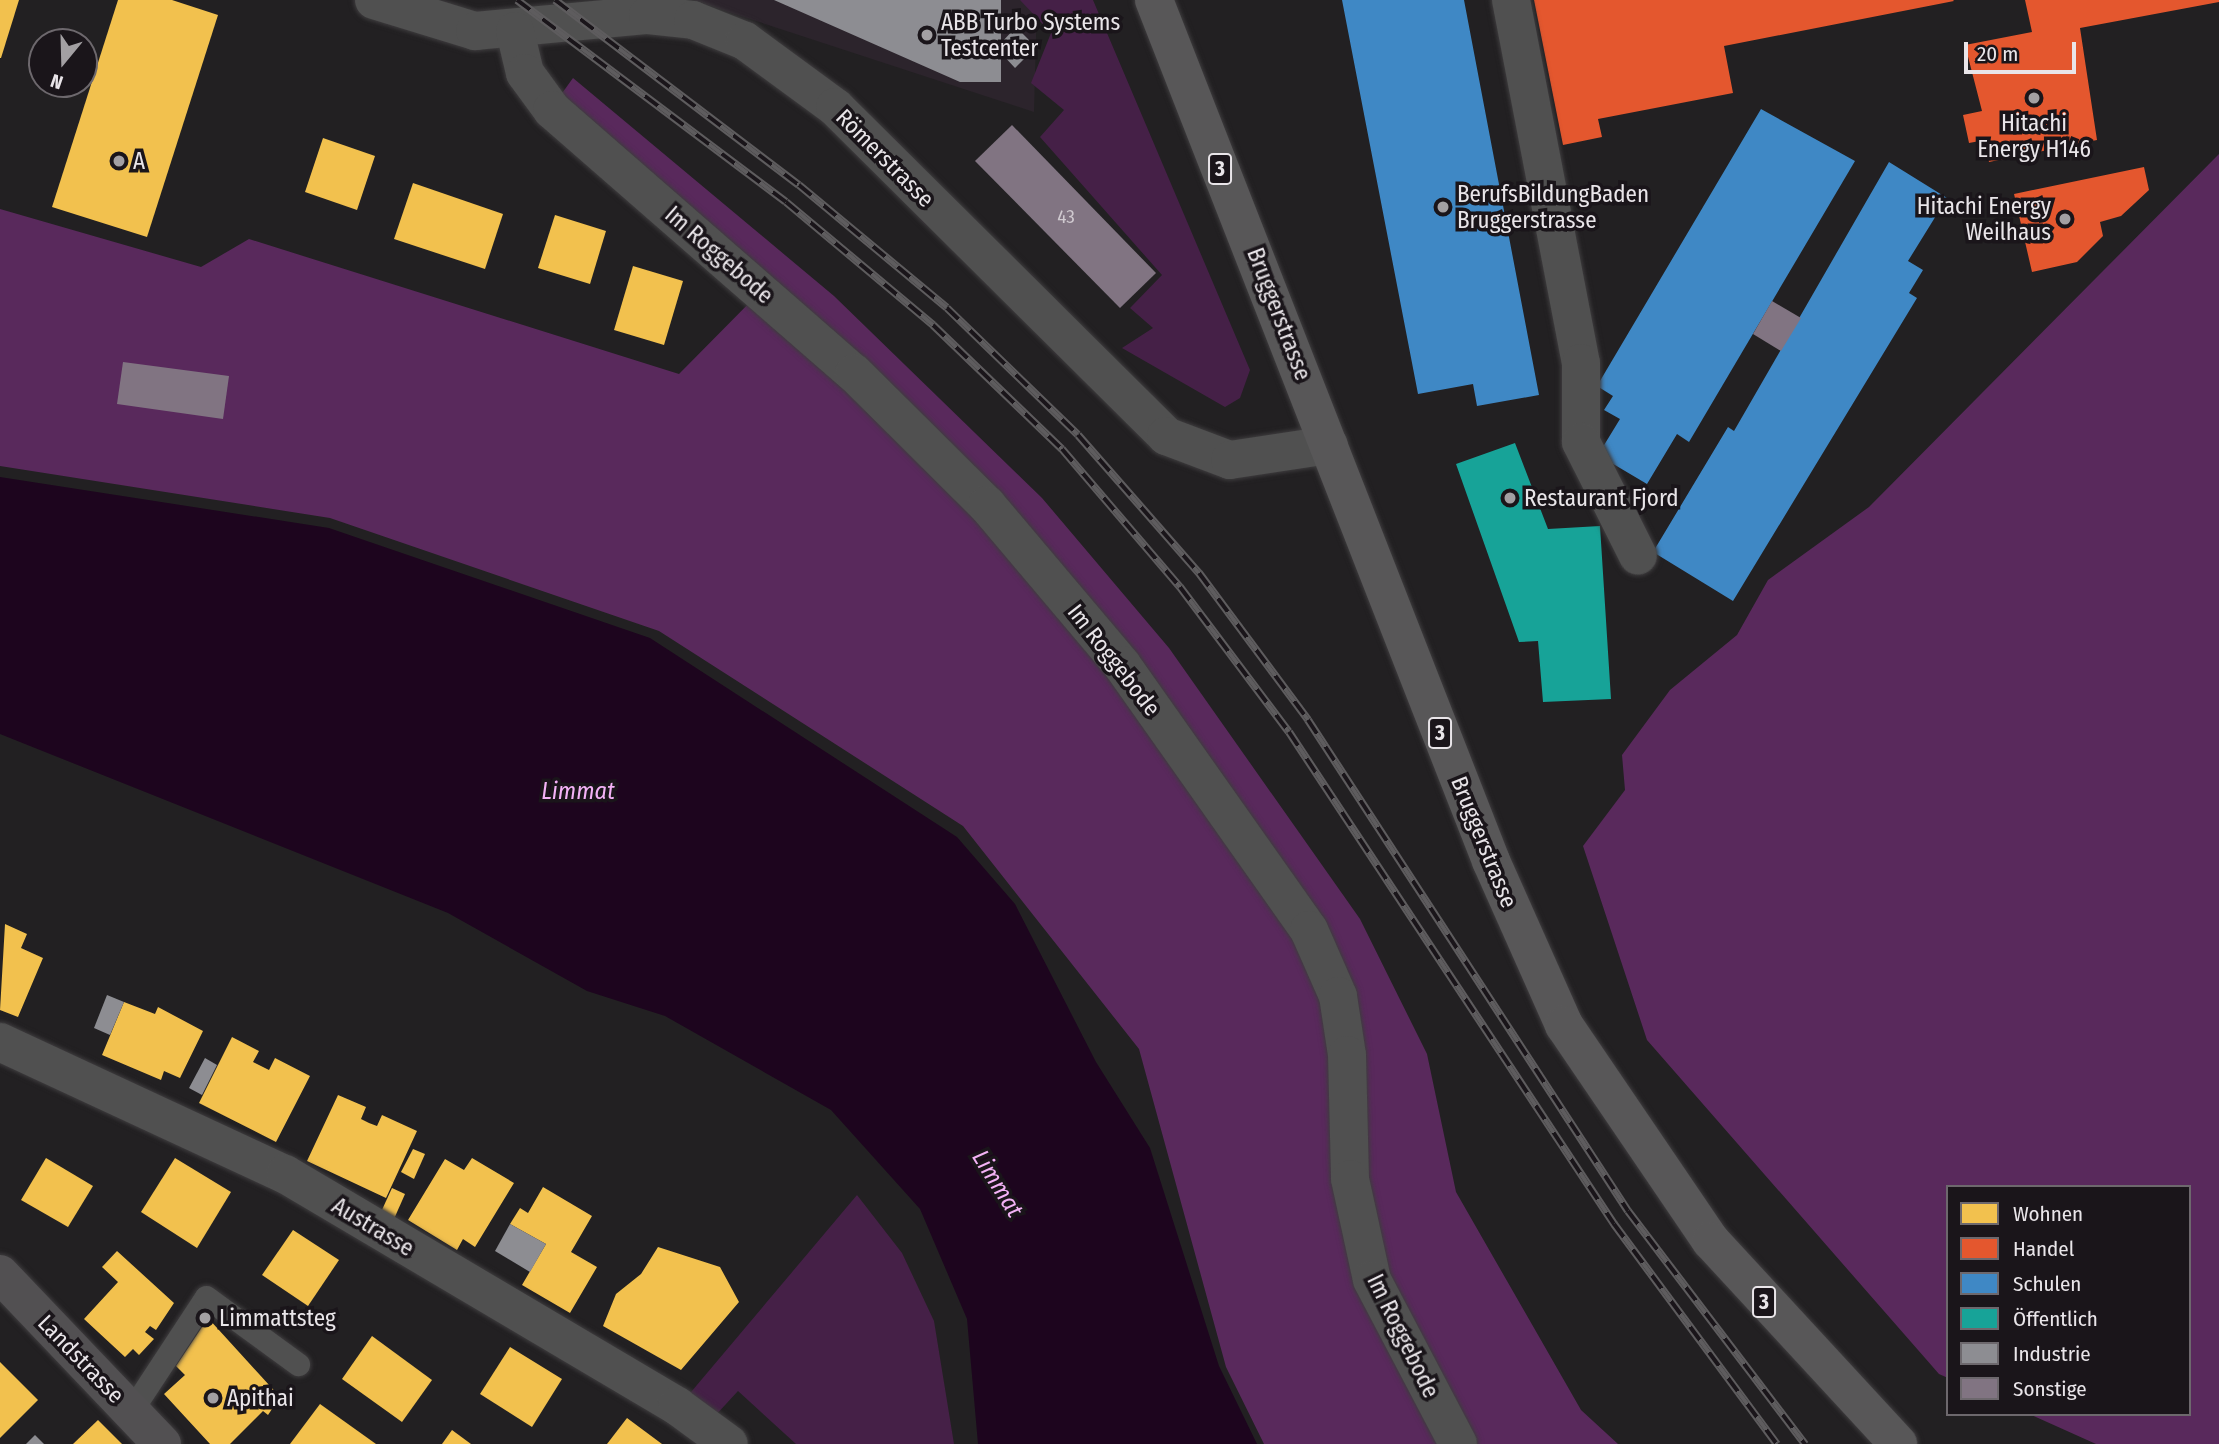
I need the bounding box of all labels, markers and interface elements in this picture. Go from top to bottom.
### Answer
place label: ABB Turbo Systems Testcenter [941,8,1120,62]
marker: ABB Turbo Systems Testcenter [919,27,935,43]
north arrow [28,28,98,98]
scale bar [1967,28,2079,72]
text: 20 m [1977,41,2018,67]
text: N [48,69,66,94]
marker: Hitachi Energy H146 [2026,90,2042,106]
street label: Römerstrasse [830,103,940,213]
place label: Hitachi Energy H146 [1977,109,2091,163]
place label: A [133,147,145,175]
road number: 3 [1208,152,1232,186]
marker: A [111,153,127,169]
place label: BerufsBildungBaden Bruggerstrasse [1457,180,1649,234]
place label: Hitachi Energy Weilhaus [1917,192,2051,246]
marker: BerufsBildungBaden Bruggerstrasse [1435,199,1451,215]
street label: Im Roggebode [659,201,779,309]
house number: 43 [1057,206,1075,228]
marker: Hitachi Energy Weilhaus [2057,211,2073,227]
street label: Bruggerstrasse [1241,244,1317,384]
place label: Restaurant Fjord [1524,484,1679,512]
marker: Restaurant Fjord [1502,490,1518,506]
street label: Im Roggebode [1062,599,1166,721]
road number: 3 [1428,716,1452,750]
street label: Bruggerstrasse [1445,772,1523,912]
water label: Limmat [541,778,615,806]
water label: Limmat [965,1145,1029,1223]
legend [1946,1185,2191,1416]
street label: Austrasse [327,1192,419,1262]
text: Wohnen [2013,1201,2083,1227]
text: Handel [2013,1236,2074,1262]
street label: Im Roggebode [1361,1270,1445,1402]
text: Schulen [2013,1271,2081,1297]
road number: 3 [1752,1284,1776,1320]
place label: Limmattsteg [219,1304,336,1332]
text: Öffentlich [2013,1306,2098,1332]
street label: Landstrasse [32,1309,130,1409]
marker: Limmattsteg [197,1310,213,1326]
text: Industrie [2013,1341,2091,1367]
text: Sonstige [2013,1376,2087,1402]
place label: Apithai [227,1384,294,1412]
marker: Apithai [205,1390,221,1406]

